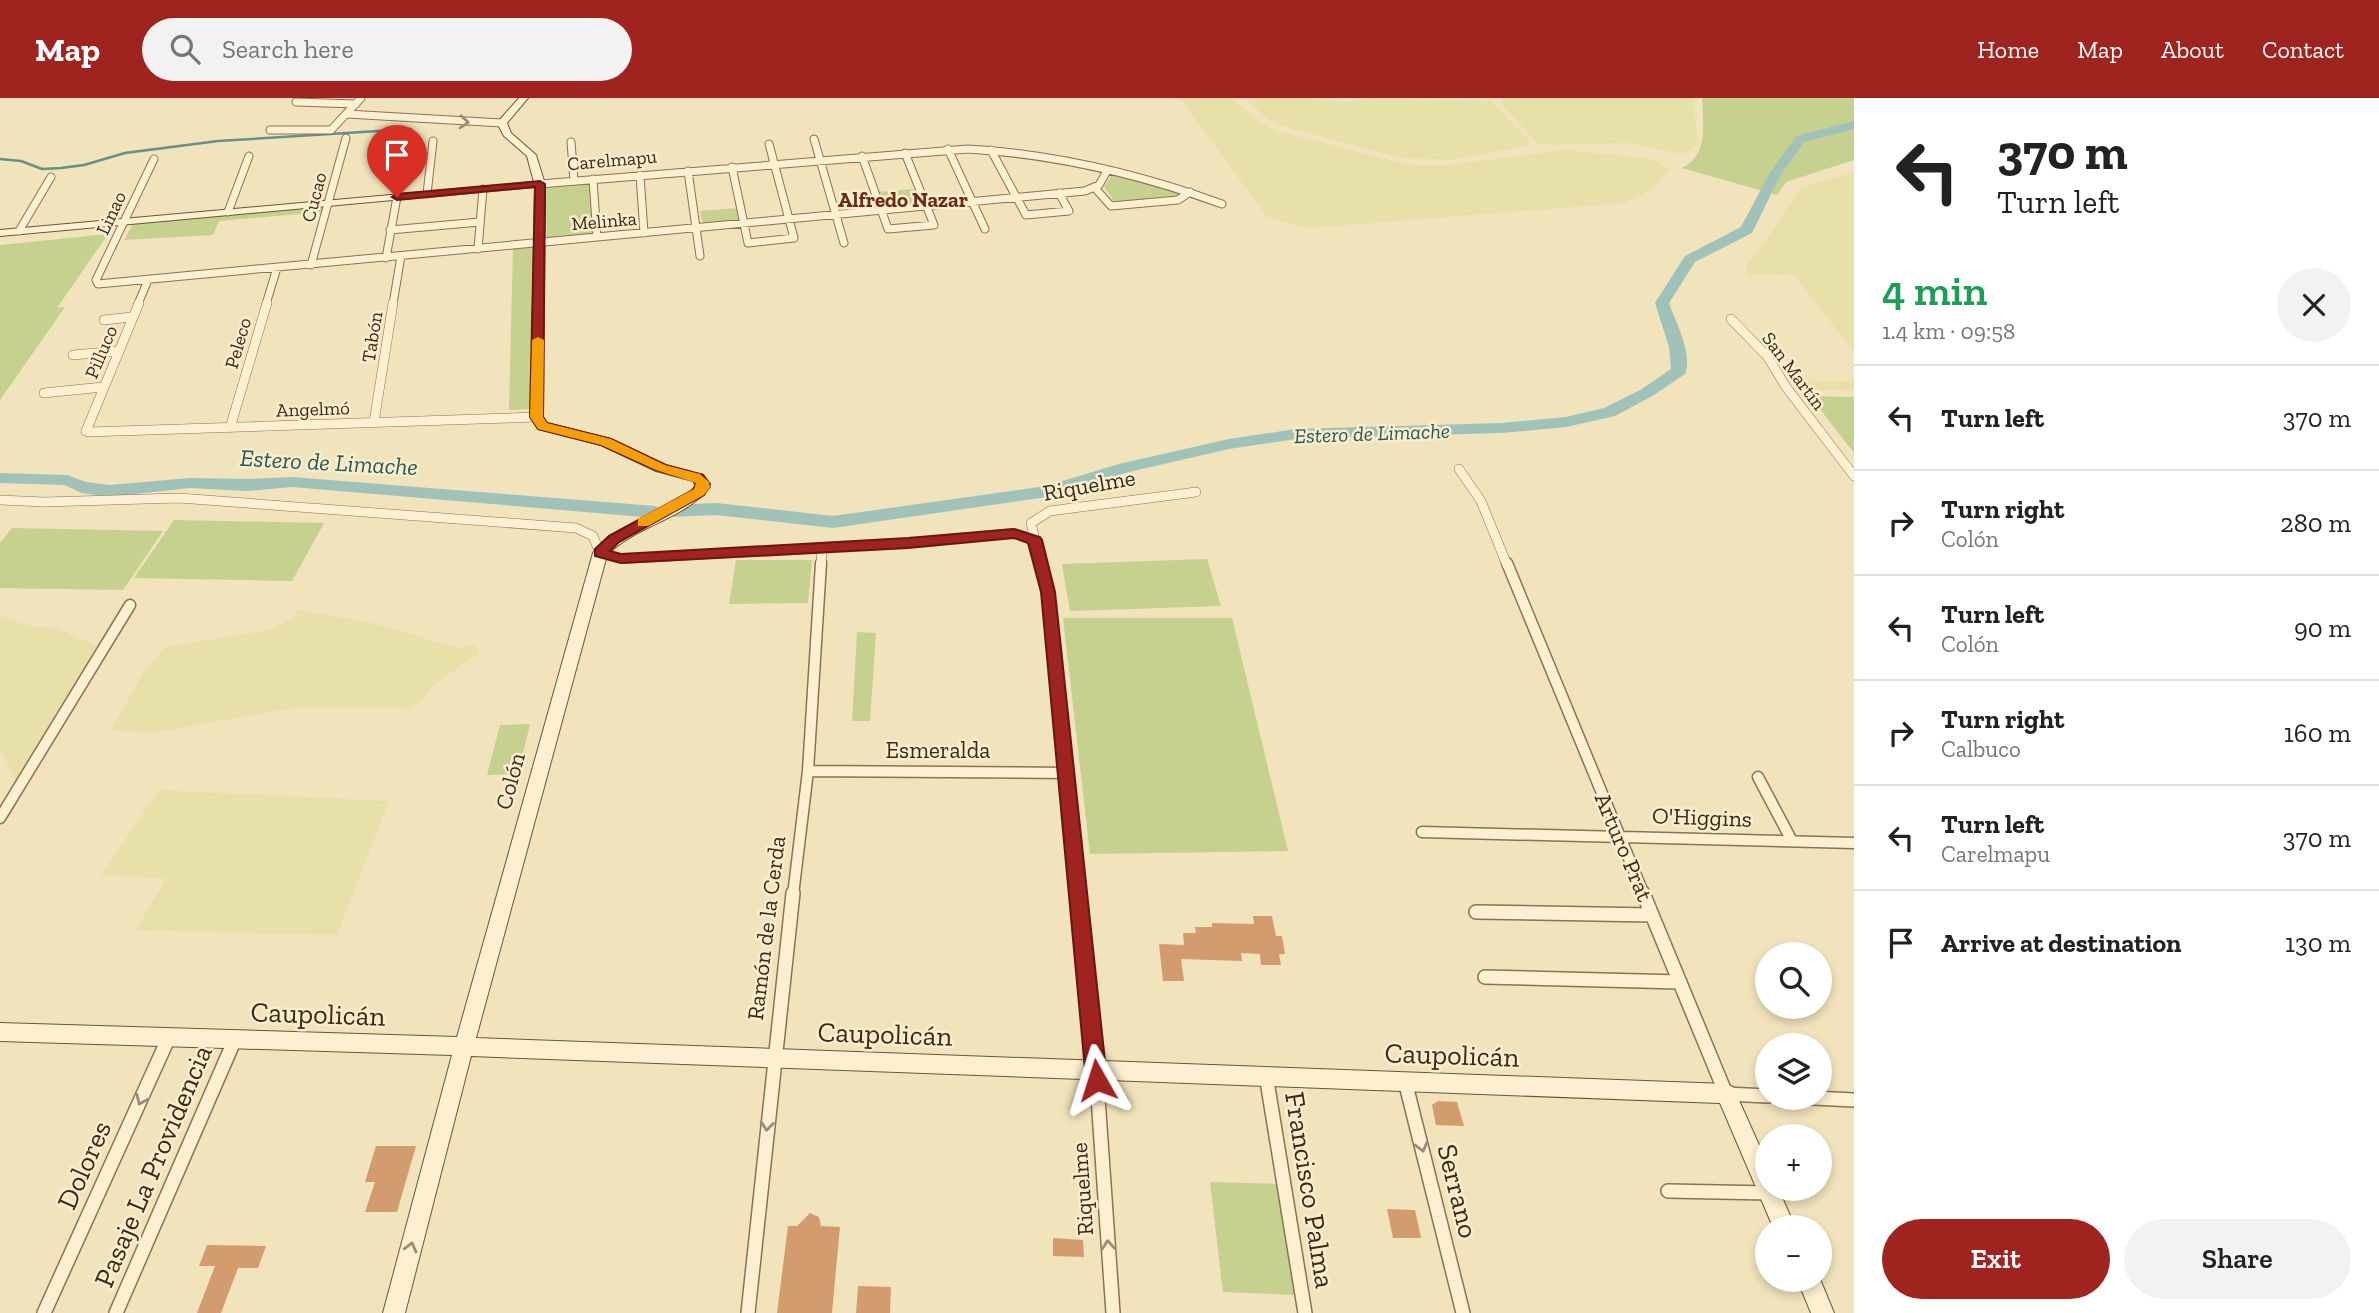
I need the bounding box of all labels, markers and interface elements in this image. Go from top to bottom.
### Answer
search box [142,18,632,81]
text: Map [35,30,100,69]
icon: search [166,30,204,68]
text: Search here [222,33,354,65]
text: Home [1977,35,2039,64]
text: Map [2077,35,2123,64]
text: About [2161,35,2224,64]
text: Contact [2262,35,2344,64]
one-way arrow [458,115,469,130]
text: 370 m [1997,123,2128,182]
pin [367,125,427,197]
icon: left [1882,126,1973,217]
icon: arrive [378,136,416,174]
street label: Carelmapu [566,145,658,175]
street label: Cucao [296,169,332,224]
text: Turn left [1997,183,2119,221]
street label: Linao [91,187,131,238]
district label: Alfredo Nazar [838,187,968,212]
street label: Melinka [570,207,638,235]
text: 4 min [1882,265,1987,316]
button: close [2277,268,2351,342]
street label: Tabón [357,310,387,364]
street label: Peleco [220,315,256,371]
text: 1.4 km · 09:58 [1882,317,2015,345]
street label: Pilluco [80,322,123,382]
street label: San Martín [1757,328,1831,415]
street label: Angelmó [276,396,350,422]
icon: left [1882,399,1920,437]
text: Turn left [1941,402,2044,434]
text: 370 m [2283,402,2351,434]
water label: Estero de Limache [1294,418,1450,448]
water label: Estero de Limache [239,443,419,481]
street label: Riquelme [1041,463,1137,507]
text: Turn right [1941,493,2064,525]
icon: right [1882,504,1920,542]
text: 280 m [2280,507,2351,539]
text: Colón [1941,525,1999,553]
text: Turn left [1941,598,2044,630]
icon: left [1882,609,1920,647]
text: 90 m [2294,612,2351,644]
text: Colón [1941,630,1999,658]
text: Turn right [1941,703,2064,735]
icon: right [1882,714,1920,752]
text: 160 m [2284,717,2351,749]
text: Calbuco [1941,735,2021,763]
street label: Esmeralda [886,736,990,764]
street label: Colón [489,749,531,813]
street label: Arturo Prat [1589,789,1660,906]
street label: O'Higgins [1652,801,1752,833]
text: Turn left [1941,808,2044,840]
icon: left [1882,819,1920,857]
text: 370 m [2283,822,2351,854]
street label: Ramón de la Cerda [741,834,791,1022]
text: Carelmapu [1941,840,2050,868]
icon: arrive [1882,924,1920,962]
text: Arrive at destination [1941,927,2181,959]
text: 130 m [2285,927,2351,959]
map controls [1755,942,1832,1292]
button: search [1755,942,1832,1019]
street label: Caupolicán [250,995,386,1033]
street label: Caupolicán [817,1015,953,1053]
button: layers [1755,1033,1832,1110]
street label: Caupolicán [1384,1036,1520,1074]
street label: Pasaje La Providencia [87,1040,219,1292]
position arrow [1060,1043,1134,1117]
street label: Francisco Palma [1278,1090,1342,1291]
one-way arrow [135,1092,149,1105]
street label: Dolores [50,1116,118,1214]
one-way arrow [760,1121,775,1132]
button: + [1755,1124,1832,1201]
street label: Riquelme [1065,1141,1099,1237]
one-way arrow [1414,1141,1428,1153]
street label: Serrano [1430,1141,1486,1241]
button: − [1755,1215,1832,1292]
button: Exit [1882,1219,2110,1299]
button: Share [2124,1219,2351,1299]
one-way arrow [1101,1239,1116,1250]
one-way arrow [403,1241,417,1253]

